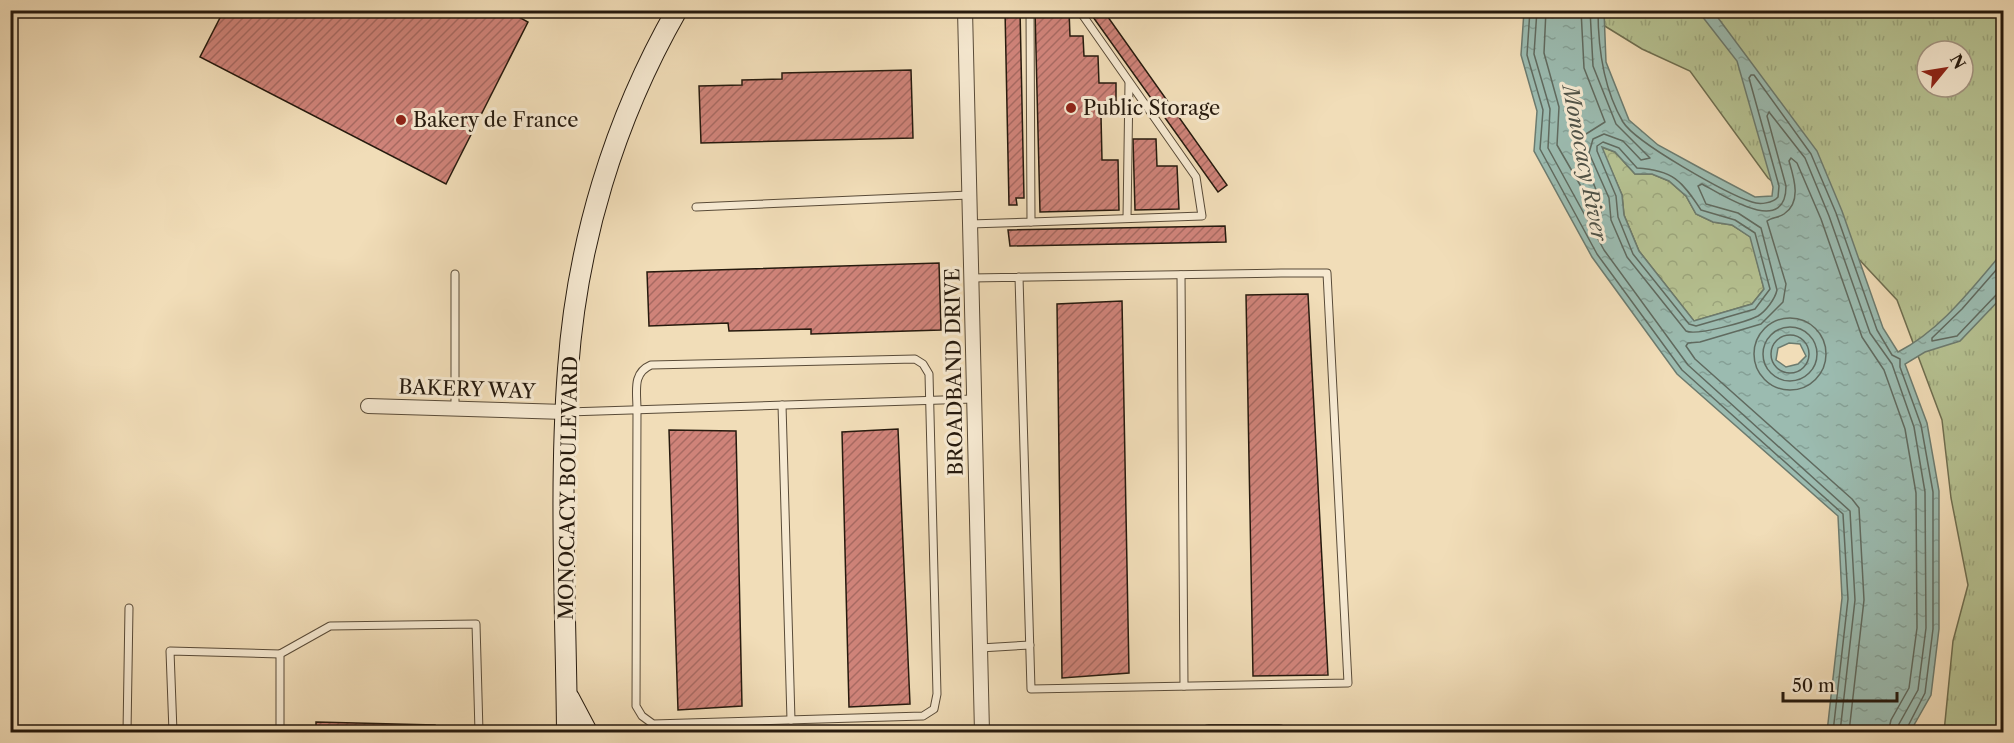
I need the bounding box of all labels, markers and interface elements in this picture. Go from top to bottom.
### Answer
north arrow [1915,39,1975,99]
text: N [1946,50,1970,73]
water label: Monocacy River [1557,80,1613,244]
place label: Public Storage [1083,96,1220,120]
marker: Public Storage [1064,101,1078,115]
place label: Bakery de France [413,108,579,132]
marker: Bakery de France [394,113,408,127]
street label: BROADBAND DRIVE [940,268,968,476]
street label: MONOCACY BOULEVARD [554,356,582,620]
street label: BAKERY WAY [398,375,537,403]
scale bar [1783,665,1897,703]
text: 50 m [1792,675,1835,697]

